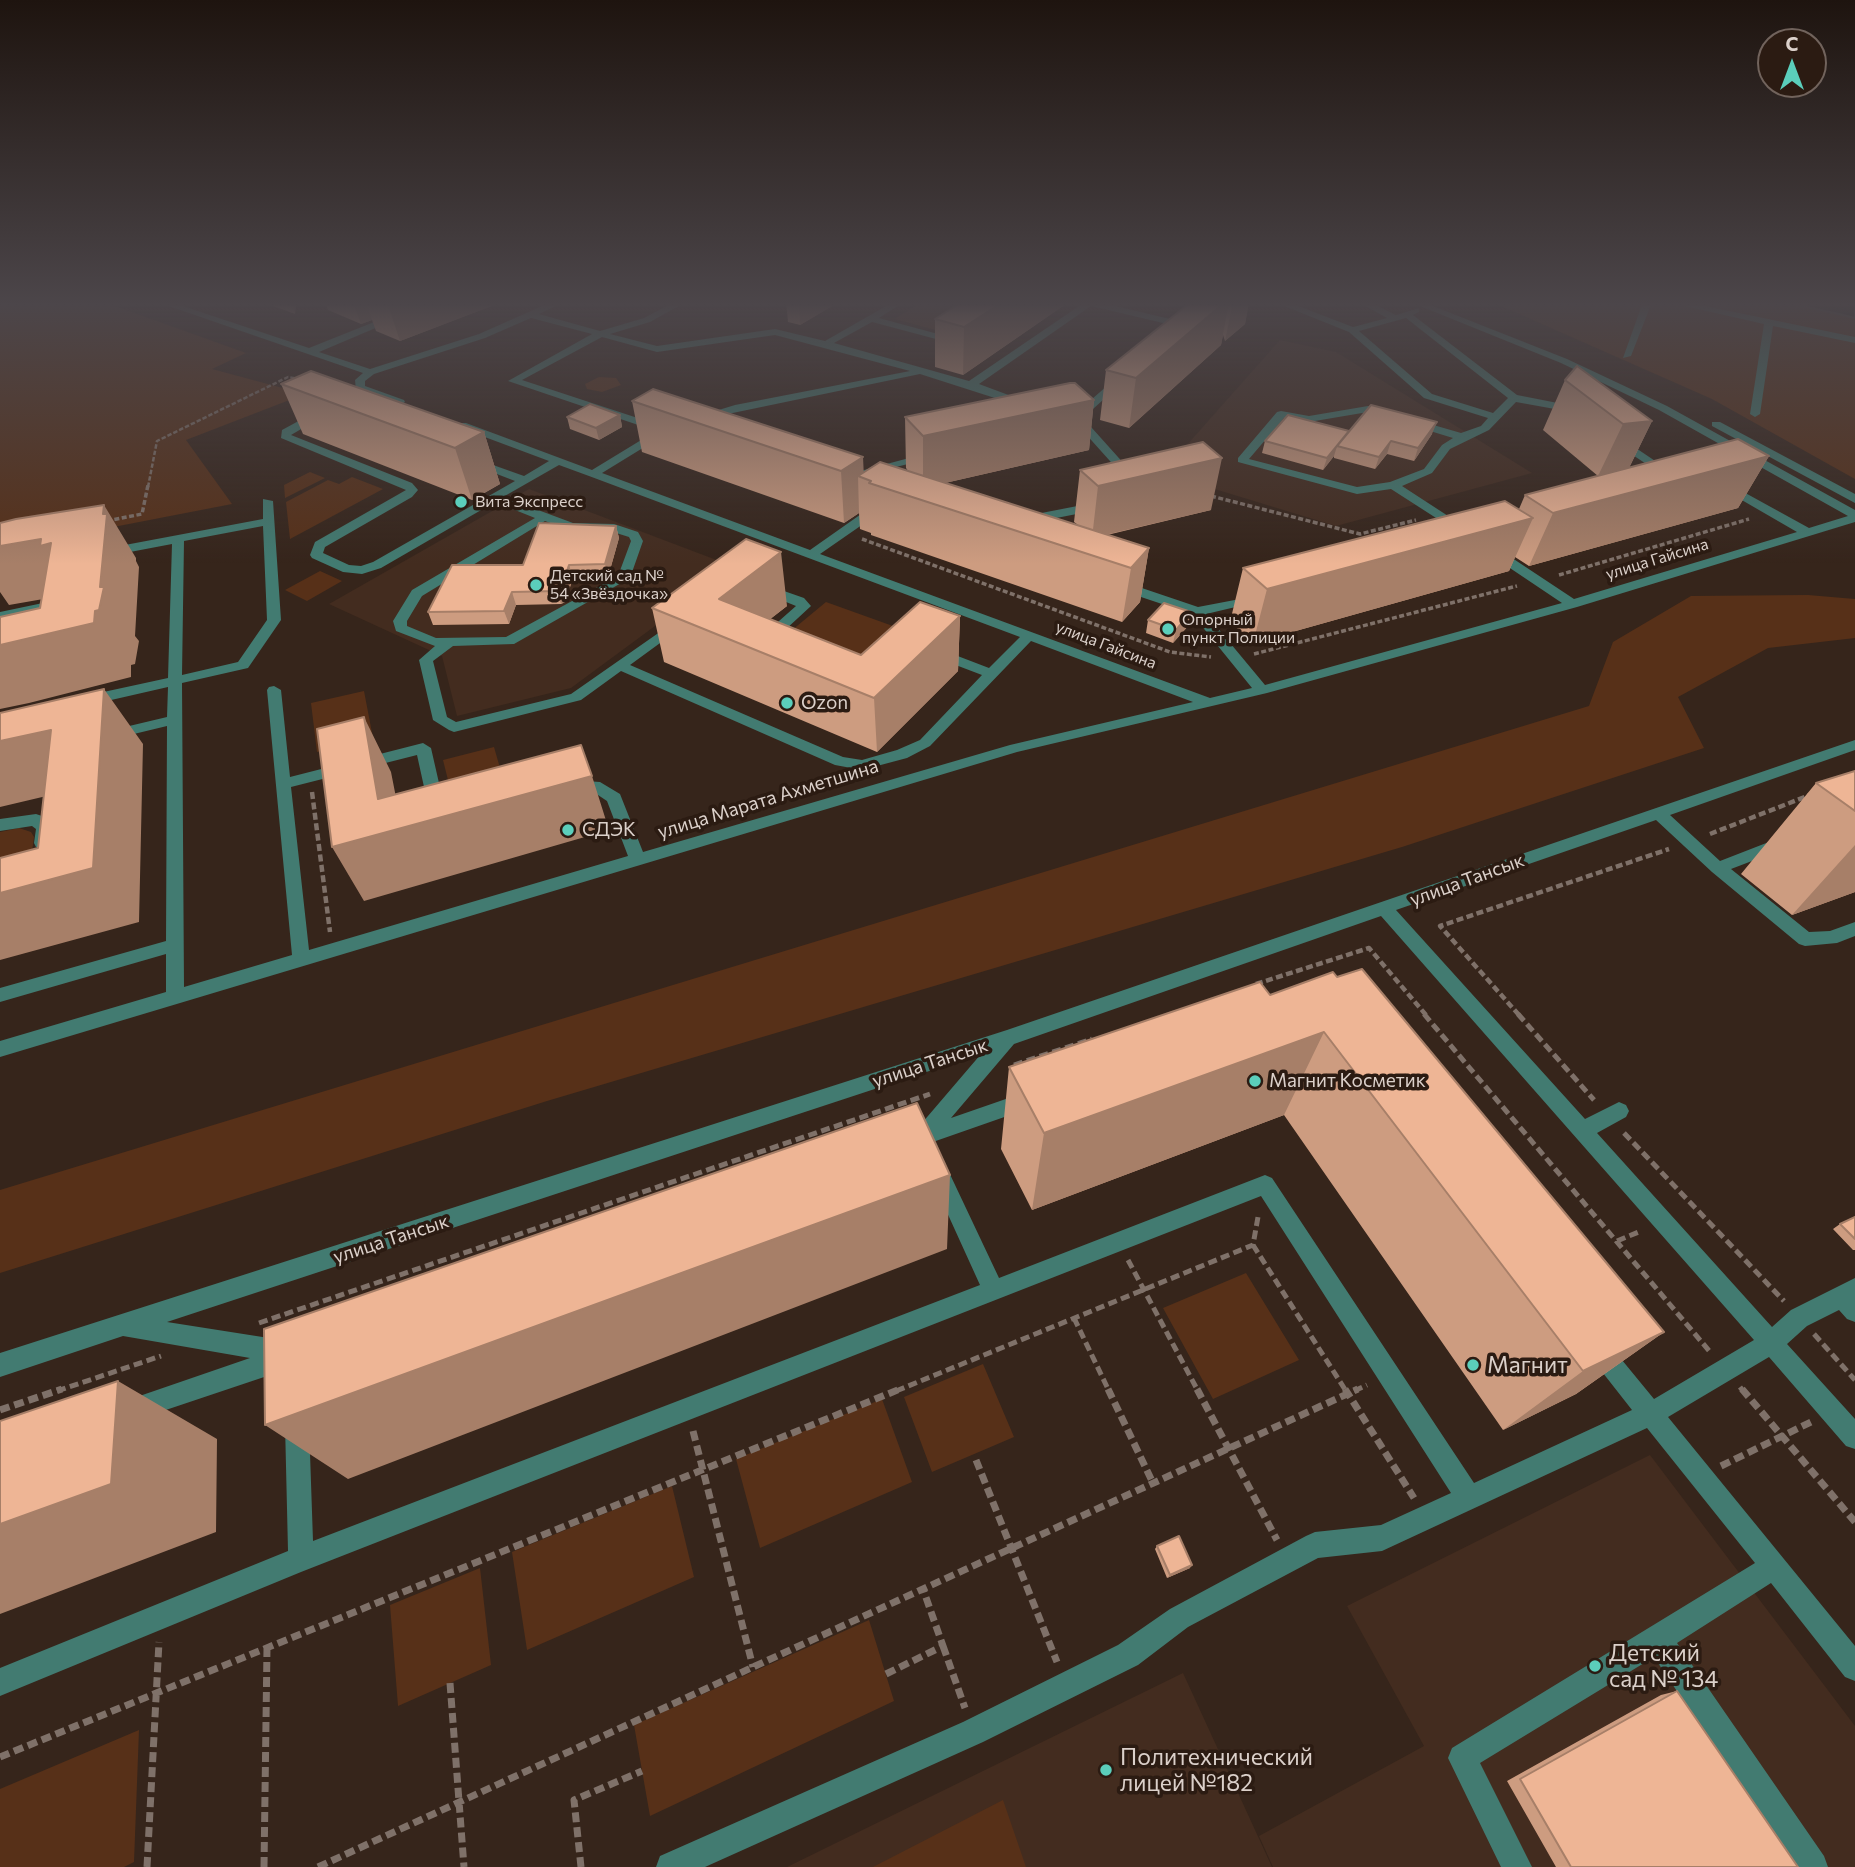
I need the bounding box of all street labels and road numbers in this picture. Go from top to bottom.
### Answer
street label: улица Гайсина [1603,534,1711,584]
street label: улица Гайсина [1053,617,1159,673]
street label: улица Марата Ахметшина [655,754,881,844]
street label: улица Тансык [1407,849,1527,911]
street label: улица Тансык [869,1034,991,1092]
street label: улица Тансык [330,1210,452,1268]

